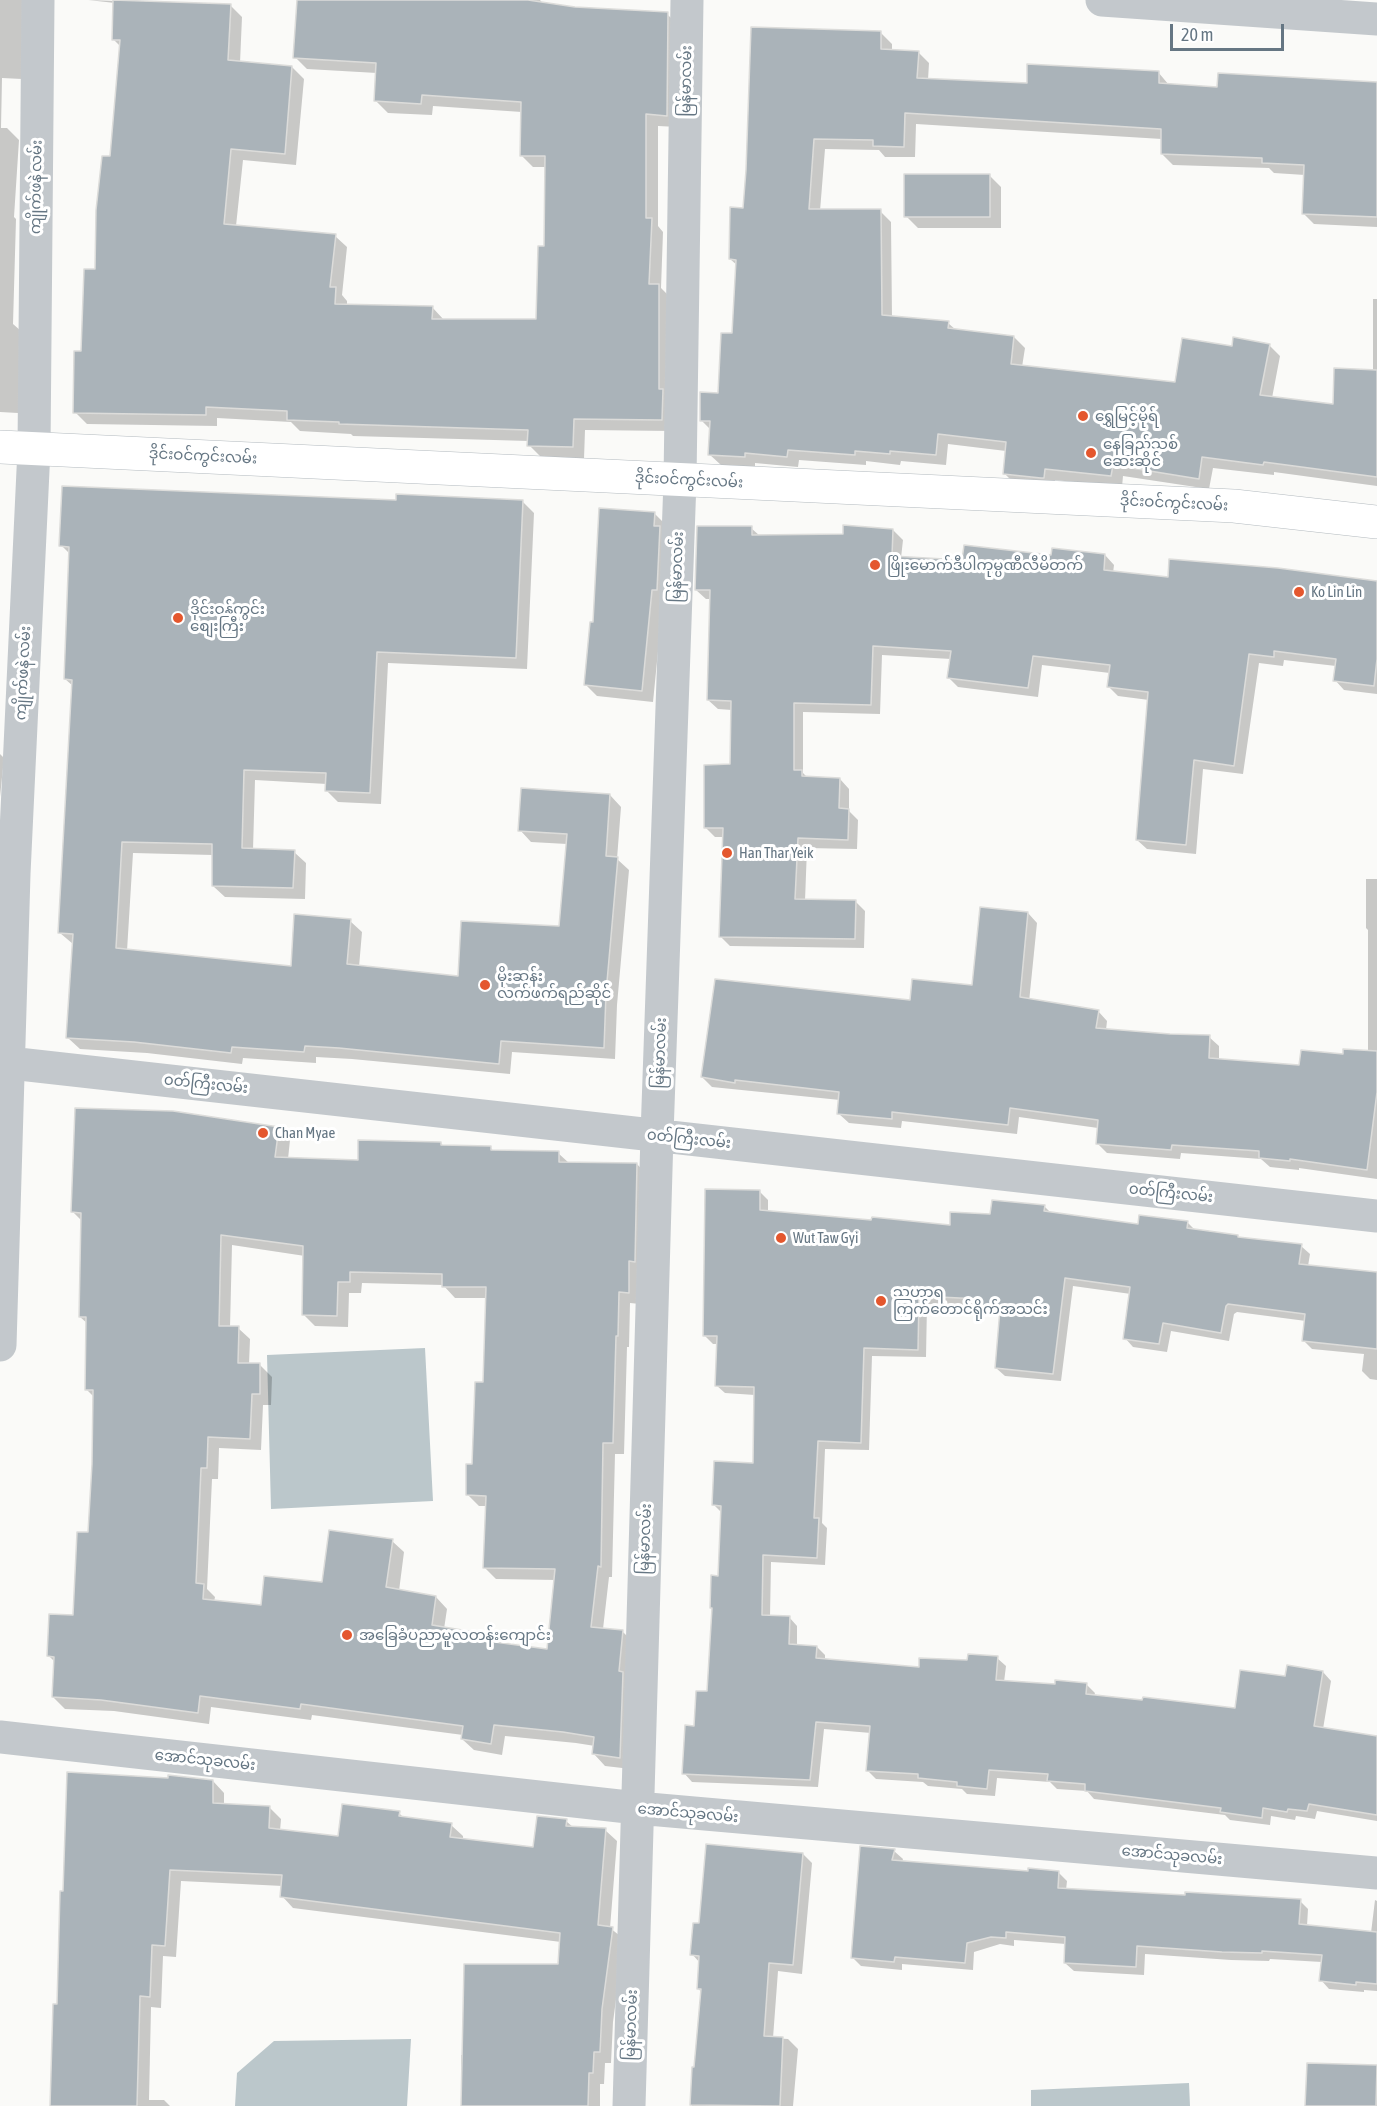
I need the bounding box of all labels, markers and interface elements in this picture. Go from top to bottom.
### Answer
scale bar [1173,12,1287,50]
text: 20 m [1181,24,1213,45]
street label: မြန်မာလမ်း [676,45,696,117]
street label: ကျိုက်ဖနဲ လမ်း [26,140,46,234]
place label: ရွှေမြင့်မိုရ် [1095,407,1158,425]
marker: ရွှေမြင့်မိုရ် [1076,409,1090,423]
place label: နေခြည်သစ် ဆေးဆိုင် [1103,435,1178,470]
street label: ဒိုင်းဝင်ကွင်းလမ်း [148,444,258,468]
marker: နေခြည်သစ် ဆေးဆိုင် [1084,446,1098,460]
street label: ဒိုင်းဝင်ကွင်းလမ်း [634,468,744,492]
street label: ဒိုင်းဝင်ကွင်းလမ်း [1119,491,1229,515]
street label: မြန်မာလမ်း [667,531,687,603]
place label: ဖြိုးမောက်ဒီပါကုမ္ပဏီလီမိတက် [887,556,1083,574]
marker: ဖြိုးမောက်ဒီပါကုမ္ပဏီလီမိတက် [868,558,882,572]
place label: Ko Lin Lin [1311,583,1362,601]
marker: Ko Lin Lin [1292,585,1306,599]
place label: ဒိုင်းဝန်ကွင်း စျေးကြီး [190,600,265,635]
marker: ဒိုင်းဝန်ကွင်း စျေးကြီး [171,611,185,625]
street label: ကျိုက်ဖနဲ လမ်း [12,625,34,721]
place label: Han Thar Yeik [739,844,814,862]
marker: Han Thar Yeik [720,846,734,860]
place label: မိုးဆန်း လက်ဖက်ရည်ဆိုင် [497,967,611,1002]
marker: မိုးဆန်း လက်ဖက်ရည်ဆိုင် [478,978,492,992]
street label: မြန်မာလမ်း [650,1017,670,1089]
street label: ၀တ်ကြီးလမ်း [163,1071,249,1097]
place label: Chan Myae [275,1124,335,1142]
marker: Chan Myae [256,1126,270,1140]
street label: ၀တ်ကြီးလမ်း [646,1126,732,1152]
street label: ၀တ်ကြီးလမ်း [1128,1180,1214,1206]
place label: Wut Taw Gyi [793,1229,858,1247]
marker: Wut Taw Gyi [774,1231,788,1245]
place label: သဟာရ ကြက်တောင်ရိုက်အသင်း [893,1283,1048,1318]
marker: သဟာရ ကြက်တောင်ရိုက်အသင်း [874,1294,888,1308]
street label: မြန်မာလမ်း [635,1503,655,1575]
place label: အခြေခံပညာမူလတန်းကျောင်း [359,1626,551,1644]
marker: အခြေခံပညာမူလတန်းကျောင်း [340,1628,354,1642]
street label: အောင်သုခလမ်း [154,1746,256,1774]
street label: အောင်သုခလမ်း [637,1800,739,1826]
street label: အောင်သုခလမ်း [1121,1842,1223,1868]
street label: မြန်မာလမ်း [621,1989,641,2061]

